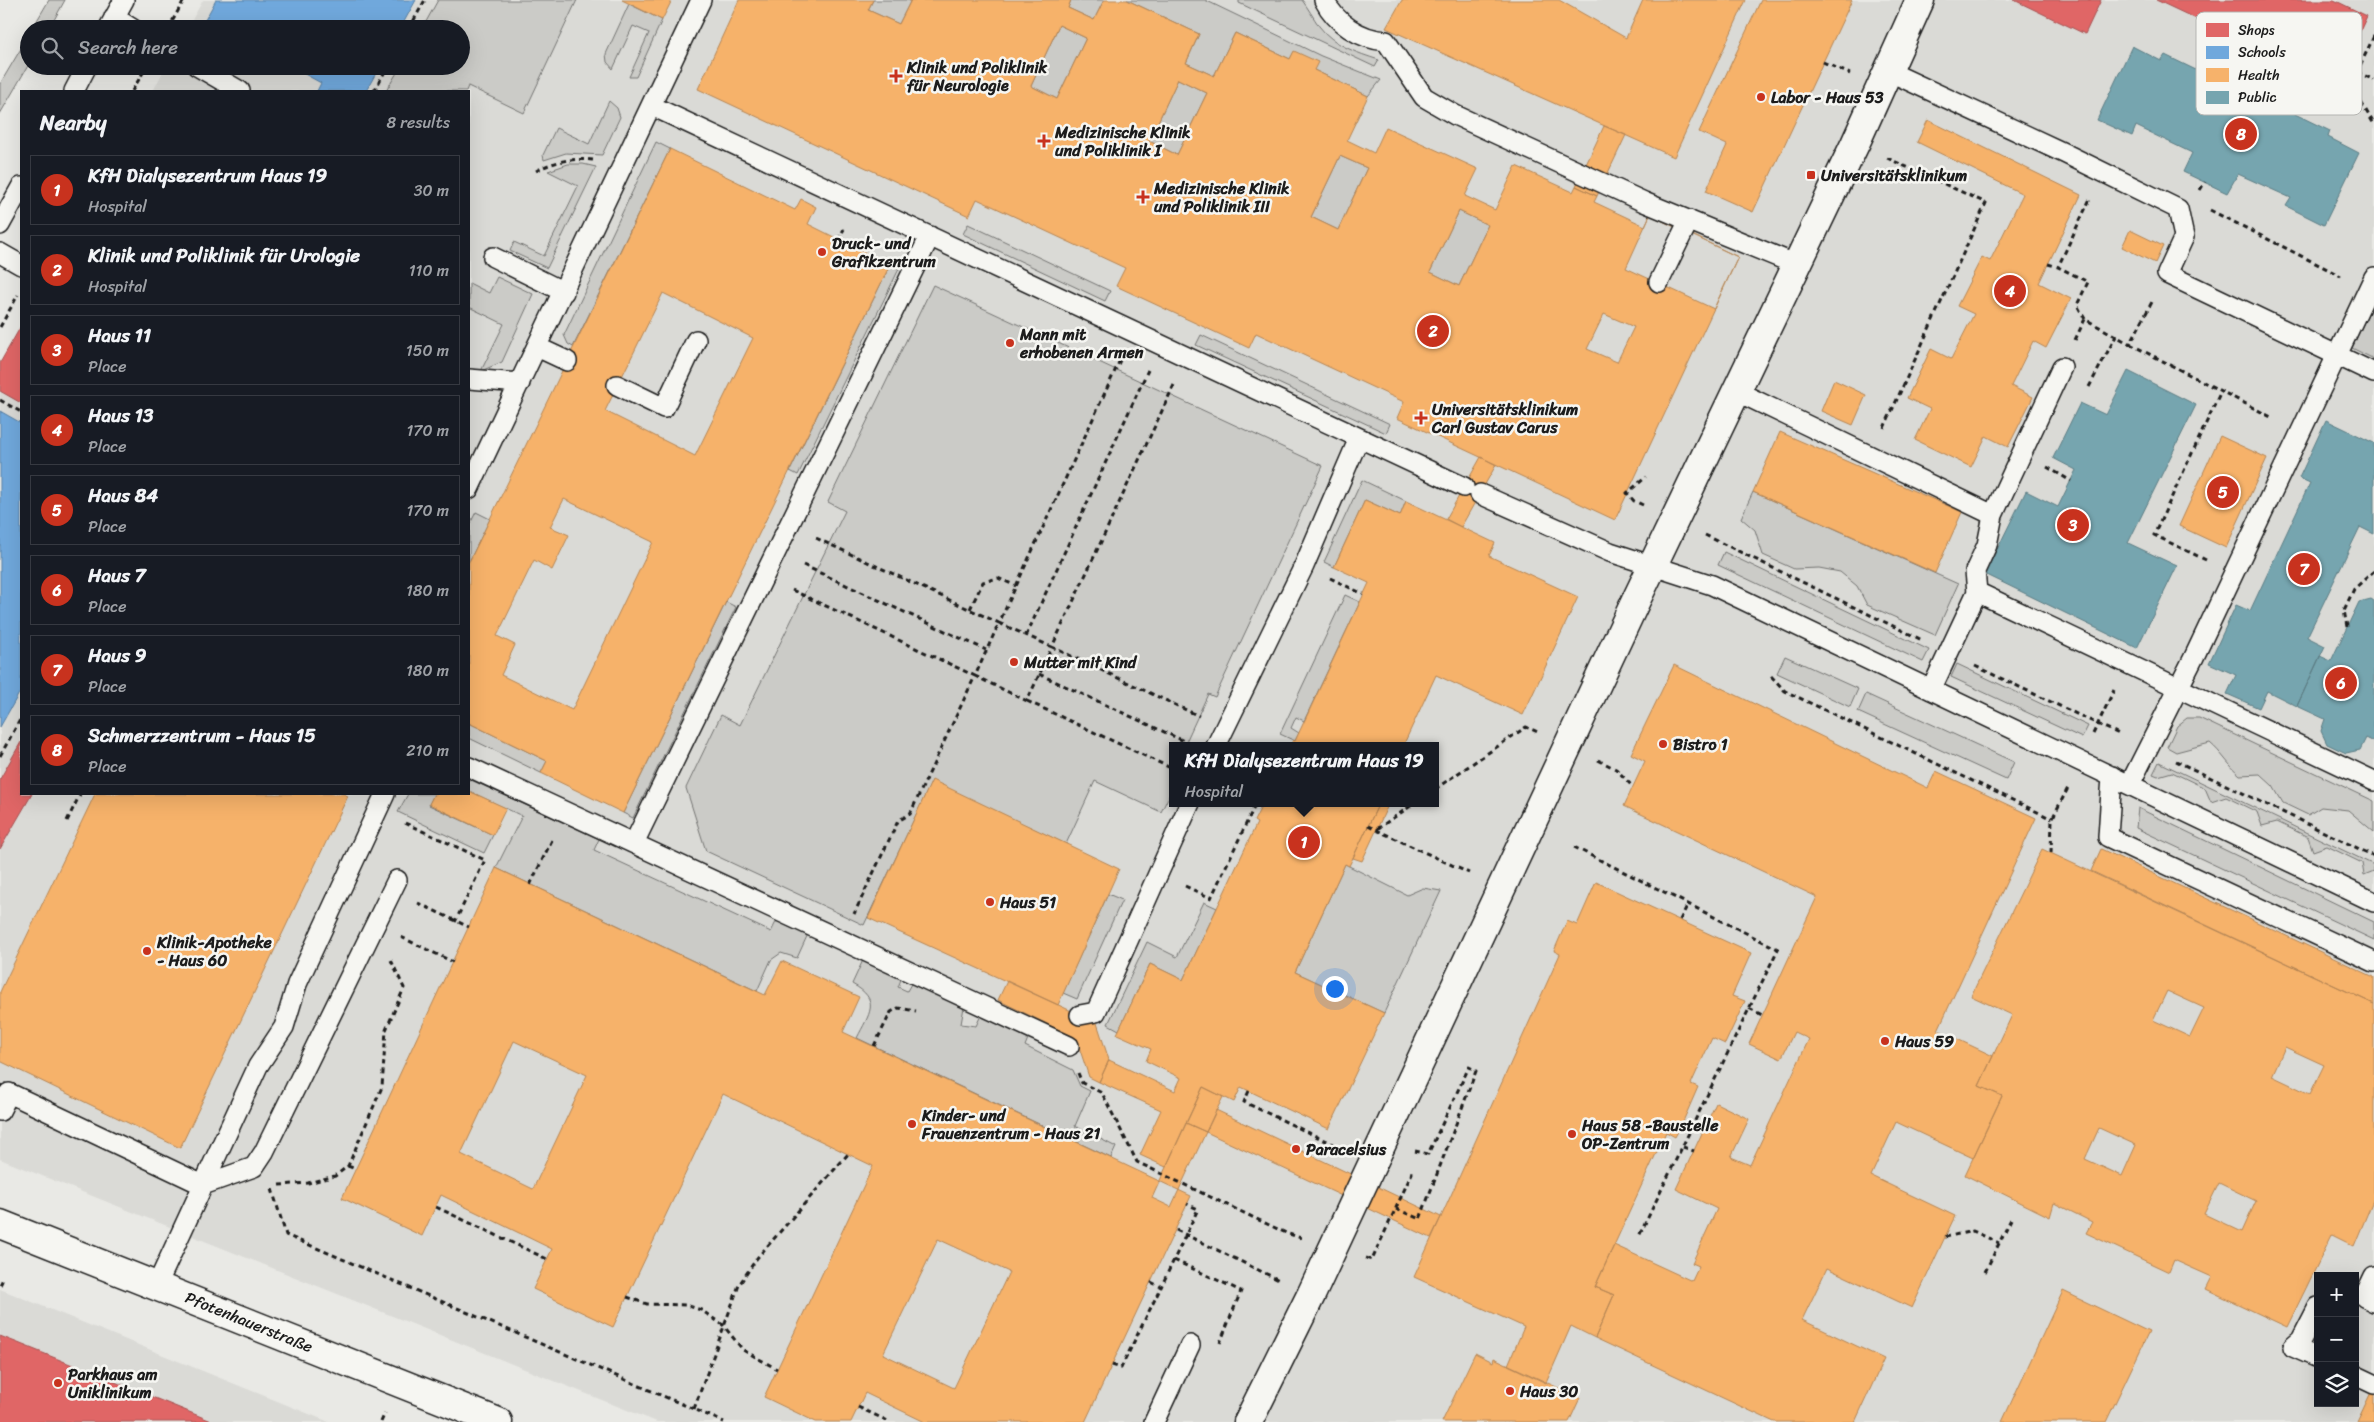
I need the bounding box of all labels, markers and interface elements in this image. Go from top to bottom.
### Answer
legend [2196,12,2362,115]
text: Shops [2238,18,2275,43]
search box [20,20,470,75]
text: Search here [78,31,178,64]
icon: search [38,34,66,62]
text: Schools [2238,40,2286,65]
place label: Klinik und Poliklinik für Neurologie [906,53,1048,100]
text: Health [2238,63,2280,88]
marker: Klinik und Poliklinik für Neurologie [889,69,903,83]
place label: Labor - Haus 53 [1771,83,1884,112]
text: Public [2238,85,2277,110]
marker: Labor - Haus 53 [1755,91,1767,103]
text: Nearby [40,104,106,142]
text: 8 results [387,108,450,137]
pin: 8 [2225,115,2257,153]
place label: Medizinische Klinik und Poliklinik I [1054,118,1191,165]
marker: Medizinische Klinik und Poliklinik I [1037,134,1051,148]
text: KfH Dialysezentrum Haus 19 [88,159,327,192]
place label: Universitätsklinikum [1821,161,1967,190]
marker: Universitätsklinikum [1805,169,1817,181]
place label: Medizinische Klinik und Poliklinik III [1153,174,1290,221]
text: 1 [54,176,60,205]
text: 30 m [414,176,449,205]
marker: Medizinische Klinik und Poliklinik III [1136,190,1150,204]
text: Hospital [88,192,147,221]
place label: Druck- und Grafikzentrum [831,229,936,276]
text: Klinik und Poliklinik für Urologie [88,239,360,272]
marker: Druck- und Grafikzentrum [816,246,828,258]
text: 2 [52,256,62,285]
text: 110 m [409,256,449,285]
text: Hospital [88,272,147,301]
pin: 4 [1994,272,2026,310]
pin: 2 [1417,312,1449,350]
text: Haus 11 [88,319,151,352]
place label: Mann mit erhobenen Armen [1019,320,1144,367]
text: 3 [53,336,61,365]
text: 150 m [406,336,449,365]
marker: Mann mit erhobenen Armen [1004,337,1016,349]
text: Place [88,352,127,381]
place label: Universitätsklinikum Carl Gustav Carus [1431,395,1578,442]
text: Haus 13 [88,399,153,432]
marker: Universitätsklinikum Carl Gustav Carus [1414,411,1428,425]
text: 4 [52,416,62,445]
text: 170 m [406,416,449,445]
text: Place [88,432,127,461]
pin: 5 [2207,473,2239,511]
text: Haus 84 [88,479,158,512]
text: 5 [52,496,62,525]
text: 170 m [406,496,449,525]
pin: 3 [2057,506,2089,544]
text: Place [88,512,127,541]
pin: 7 [2288,550,2320,588]
text: Haus 7 [88,559,146,592]
text: 6 [52,576,62,605]
text: 180 m [406,576,449,605]
text: Place [88,592,127,621]
text: Haus 9 [88,639,147,672]
place label: Mutter mit Kind [1023,648,1138,677]
text: 7 [52,656,62,685]
text: 180 m [406,656,449,685]
marker: Mutter mit Kind [1008,656,1020,668]
pin: 6 [2325,664,2357,702]
text: Place [88,672,127,701]
text: Schmerzzentrum - Haus 15 [88,719,316,752]
place label: Bistro 1 [1673,730,1728,759]
text: 8 [52,736,62,765]
text: 210 m [406,736,449,765]
marker: Bistro 1 [1657,738,1669,750]
popup [1169,742,1439,807]
text: KfH Dialysezentrum Haus 19 [1184,744,1424,777]
text: Place [88,752,127,781]
text: Hospital [1184,777,1243,806]
pin: 1 [1288,823,1320,861]
place label: Haus 51 [999,888,1056,917]
marker: Haus 51 [984,896,996,908]
place label: Klinik-Apotheke - Haus 60 [156,928,273,975]
marker: Klinik-Apotheke - Haus 60 [141,945,153,957]
your location [1322,976,1348,1002]
place label: Haus 59 [1894,1027,1954,1056]
marker: Haus 59 [1879,1035,1891,1047]
place label: Kinder- und Frauenzentrum - Haus 21 [921,1101,1101,1148]
place label: Haus 58 -Baustelle OP-Zentrum [1581,1111,1719,1158]
marker: Kinder- und Frauenzentrum - Haus 21 [906,1118,918,1130]
marker: Haus 58 -Baustelle OP-Zentrum [1566,1128,1578,1140]
place label: Paracelsius [1306,1135,1387,1164]
marker: Paracelsius [1290,1143,1302,1155]
map controls [2314,1272,2359,1407]
button: + [2314,1272,2359,1317]
street label: Pfotenhauerstraße [181,1283,317,1361]
button: − [2314,1317,2359,1362]
place label: Parkhaus am Uniklinikum [68,1360,158,1407]
button: layers [2314,1362,2359,1407]
marker: Parkhaus am Uniklinikum [52,1377,64,1389]
place label: Haus 30 [1519,1377,1578,1406]
marker: Haus 30 [1504,1385,1516,1397]

